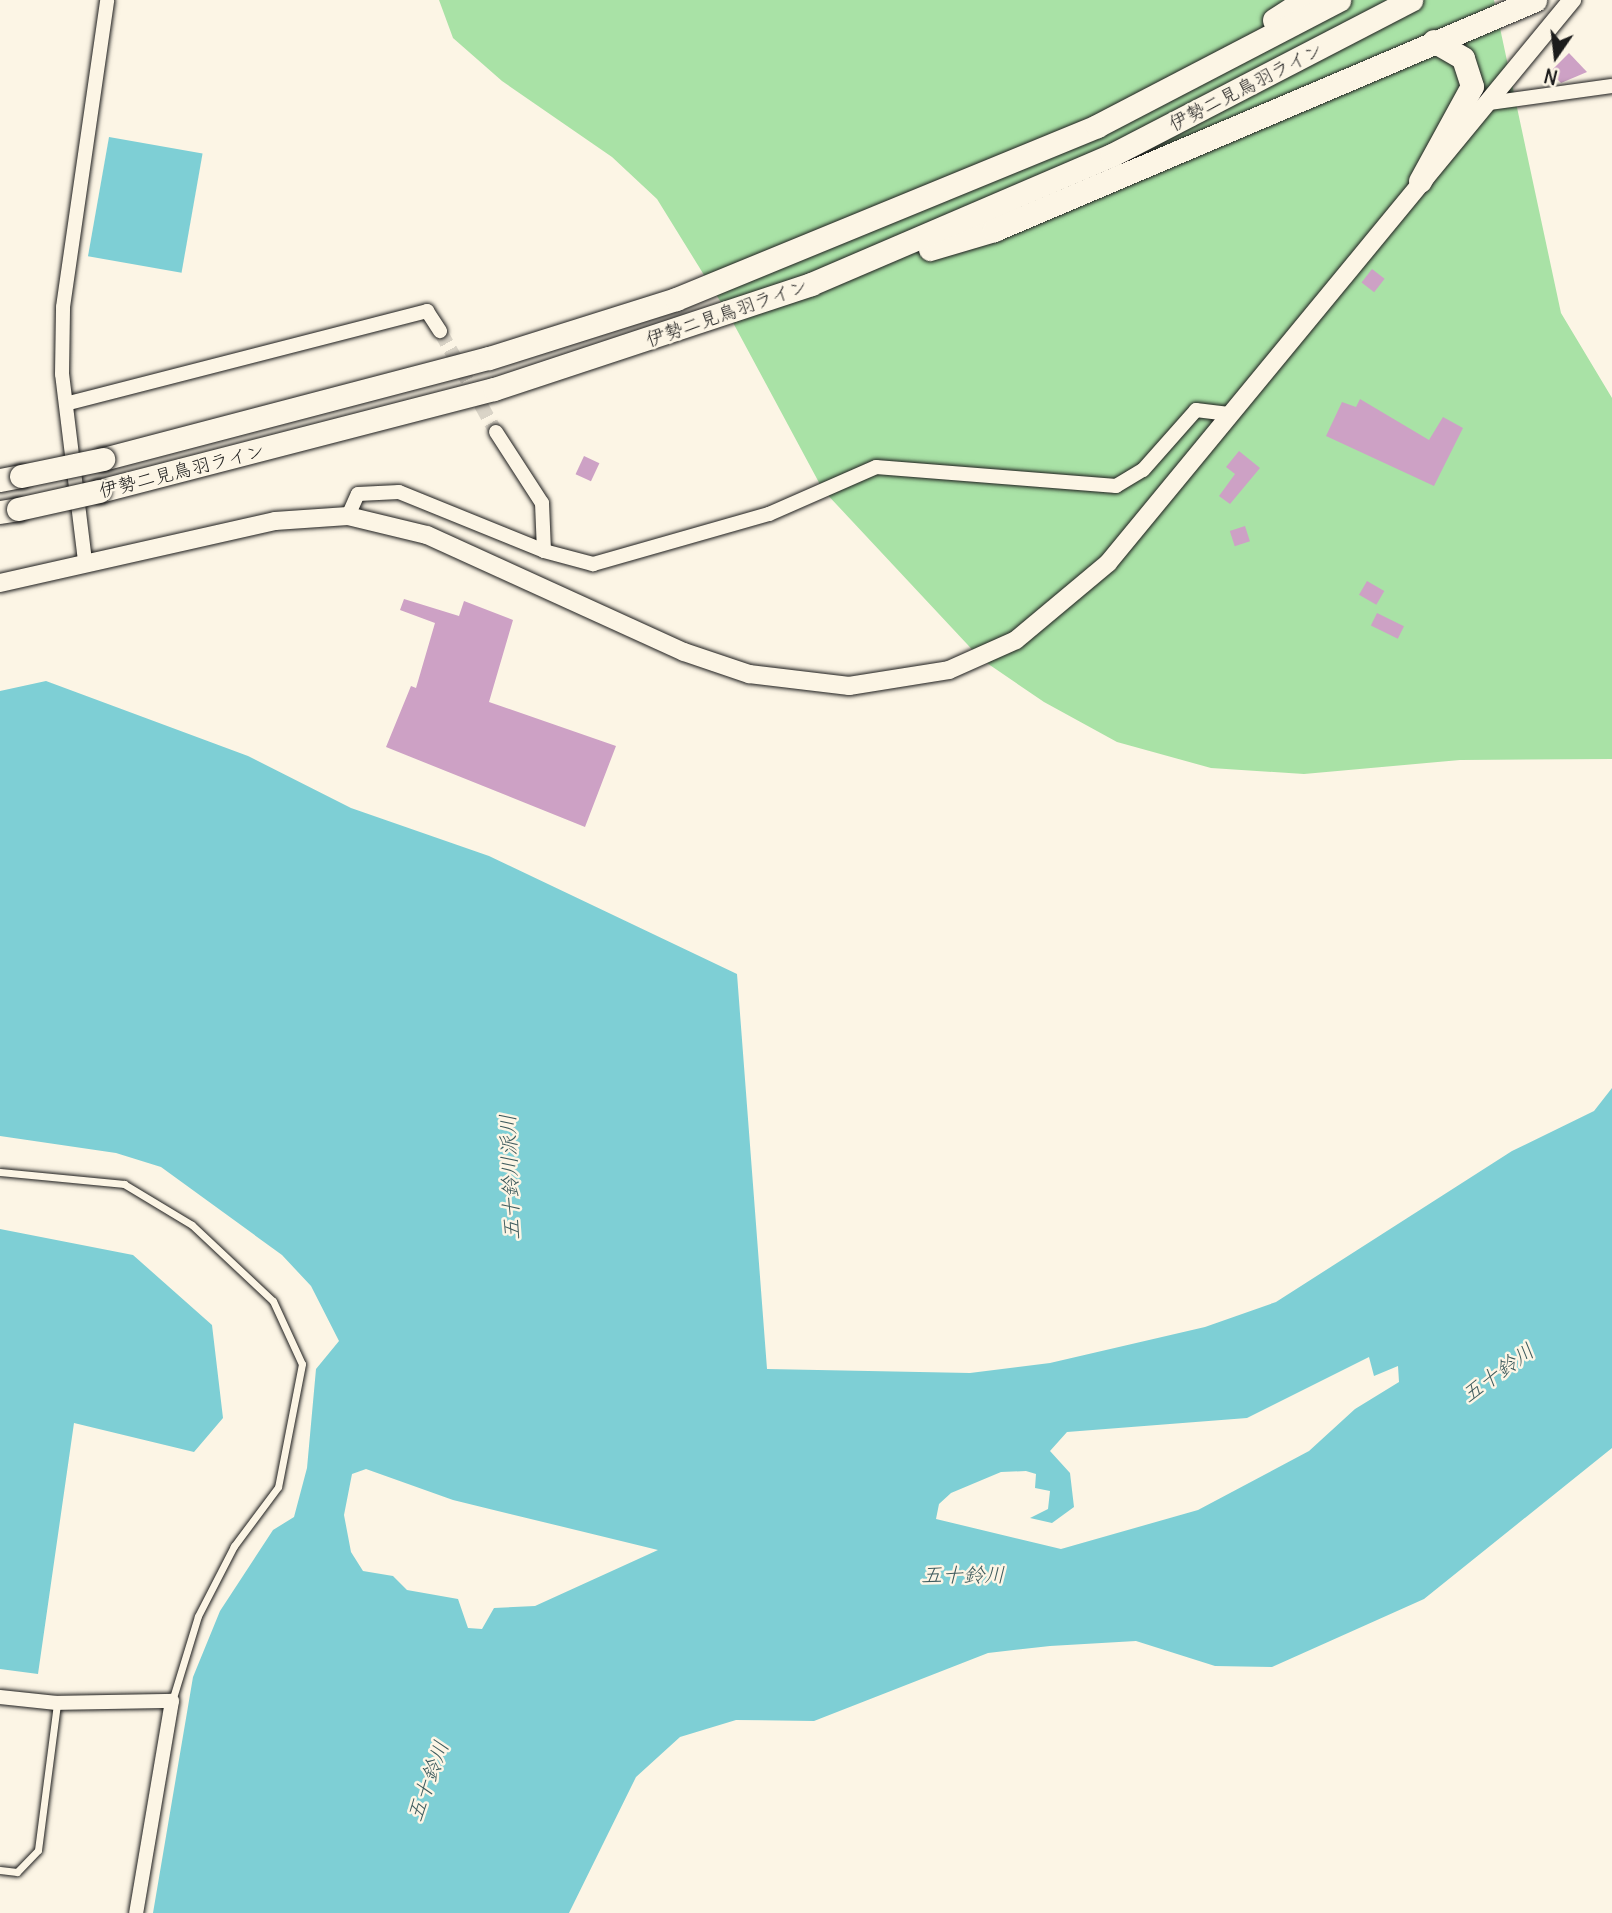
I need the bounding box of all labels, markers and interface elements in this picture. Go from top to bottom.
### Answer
north arrow [1521,21,1591,91]
street label: 伊勢二見鳥羽ライン [1165,38,1327,136]
text: N [1542,63,1560,90]
street label: 伊勢二見鳥羽ライン [642,274,812,352]
street label: 伊勢二見鳥羽ライン [96,439,268,503]
water label: 五十鈴川派川 [495,1114,525,1240]
water label: 五十鈴川 [1457,1338,1539,1408]
water label: 五十鈴川 [921,1562,1005,1588]
water label: 五十鈴川 [402,1737,454,1825]

